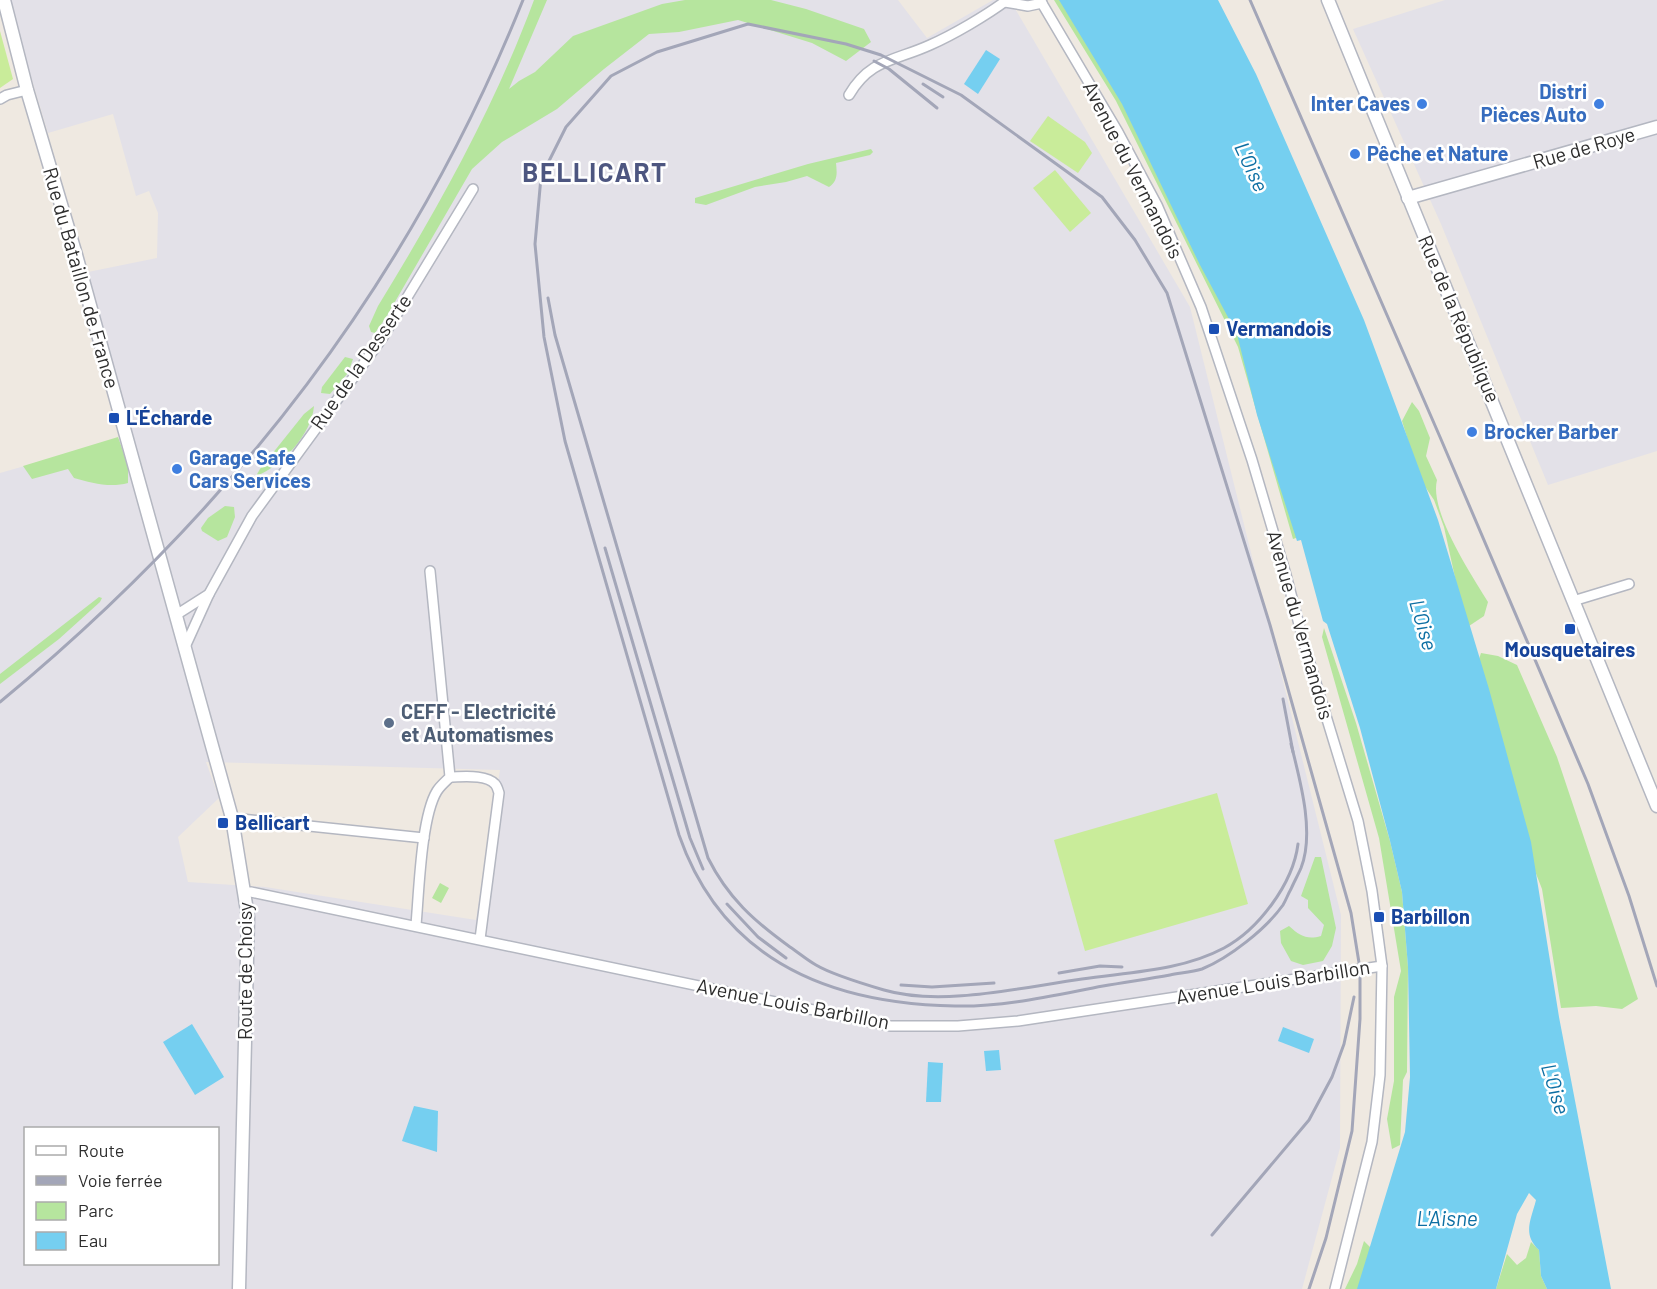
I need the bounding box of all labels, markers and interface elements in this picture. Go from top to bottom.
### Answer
street label: Avenue du Vermandois [1079,77,1189,262]
place label: Distri Pièces Auto [1481,79,1587,126]
place label: Inter Caves [1311,91,1410,115]
marker: Inter Caves [1415,97,1429,111]
marker: Distri Pièces Auto [1592,97,1606,111]
street label: Rue de Roye [1530,121,1638,173]
water label: L'Oise [1230,138,1275,195]
place label: Pêche et Nature [1367,141,1509,165]
marker: Pêche et Nature [1348,147,1362,161]
district label: BELLICART [522,156,668,187]
street label: Rue du Bataillon de France [39,164,125,391]
street label: Rue de la République [1414,231,1506,406]
street label: Rue de la Desserte [305,289,416,434]
place label: Vermandois [1226,316,1332,340]
marker: Vermandois [1207,322,1221,336]
place label: L'Écharde [126,405,212,429]
marker: L'Écharde [107,411,121,425]
place label: Brocker Barber [1484,419,1619,443]
marker: Brocker Barber [1465,425,1479,439]
place label: Garage Safe Cars Services [189,445,311,492]
marker: Garage Safe Cars Services [170,462,184,476]
street label: Avenue du Vermandois [1262,527,1339,722]
water label: L'Oise [1405,596,1444,653]
marker: Mousquetaires [1563,622,1577,636]
place label: Mousquetaires [1505,637,1635,661]
place label: CEFF - Electricité et Automatismes [401,699,556,746]
marker: CEFF - Electricité et Automatismes [382,716,396,730]
place label: Bellicart [235,810,310,834]
marker: Bellicart [216,816,230,830]
street label: Route de Choisy [232,902,256,1040]
place label: Barbillon [1391,904,1470,928]
marker: Barbillon [1372,910,1386,924]
street label: Avenue Louis Barbillon [1174,954,1372,1008]
street label: Avenue Louis Barbillon [695,973,892,1034]
water label: L'Oise [1537,1060,1576,1117]
legend [24,1127,219,1265]
text: Route [78,1139,124,1161]
text: Voie ferrée [78,1169,163,1191]
text: Parc [78,1199,114,1221]
water label: L'Aisne [1416,1205,1478,1230]
text: Eau [78,1229,108,1251]

